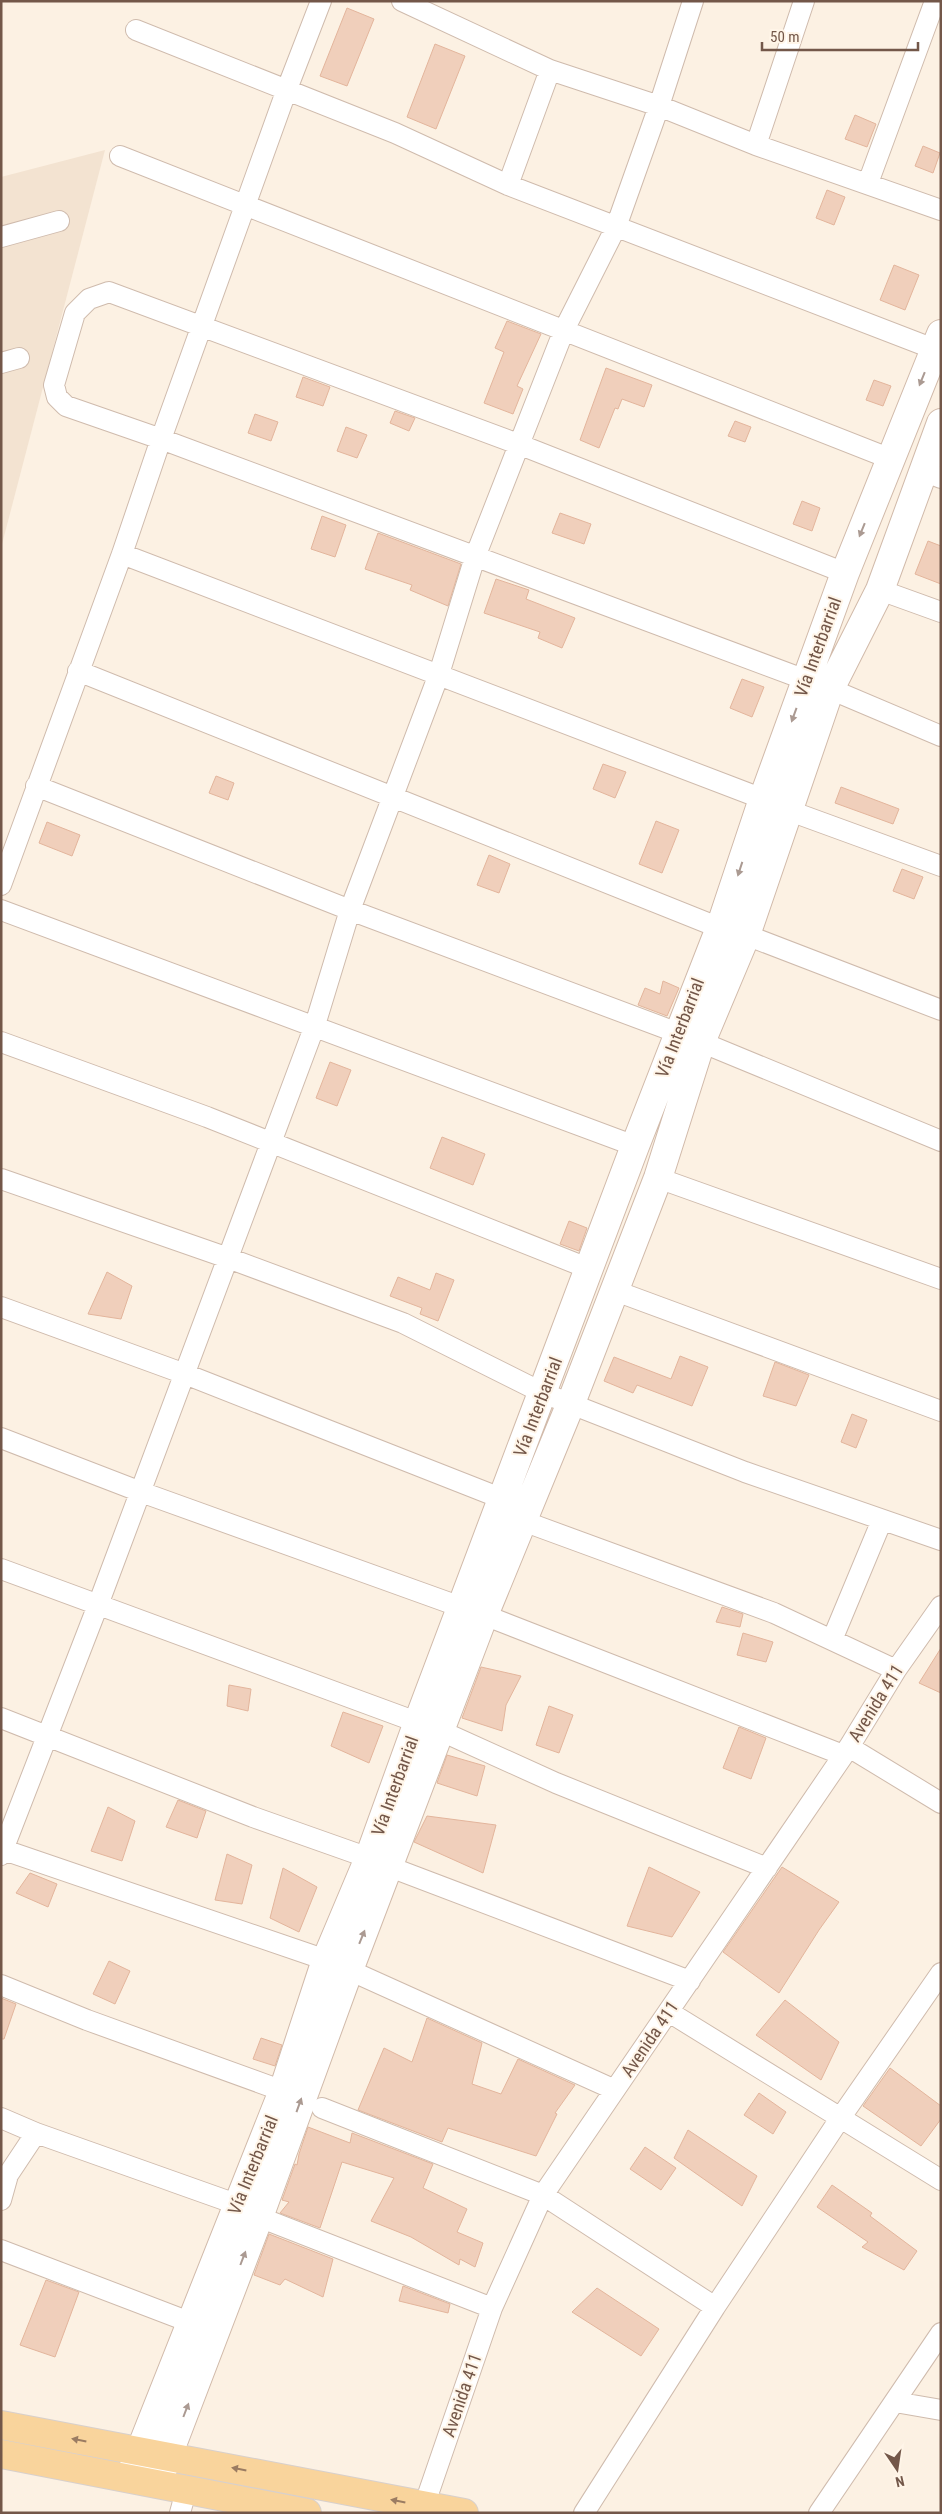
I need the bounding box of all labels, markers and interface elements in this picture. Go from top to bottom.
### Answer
scale bar [762,20,918,52]
text: 50 m [770,28,800,46]
one-way arrow [918,372,926,386]
one-way arrow [858,523,866,537]
street label: Vía Interbarrial [790,594,845,700]
one-way arrow [790,708,798,723]
one-way arrow [736,861,743,876]
street label: Vía Interbarrial [651,975,708,1081]
street label: Vía Interbarrial [509,1354,566,1460]
street label: Avenida 411 [844,1660,908,1745]
street label: Vía Interbarrial [367,1733,422,1839]
one-way arrow [358,1929,366,1944]
street label: Avenida 411 [617,1997,683,2081]
one-way arrow [296,2098,303,2113]
street label: Vía Interbarrial [223,2112,282,2217]
one-way arrow [239,2250,247,2265]
street label: Avenida 411 [437,2350,486,2439]
one-way arrow [182,2402,190,2417]
one-way arrow [71,2435,87,2443]
north arrow [872,2444,922,2494]
one-way arrow [230,2465,246,2473]
text: N [894,2473,906,2490]
one-way arrow [390,2496,406,2504]

